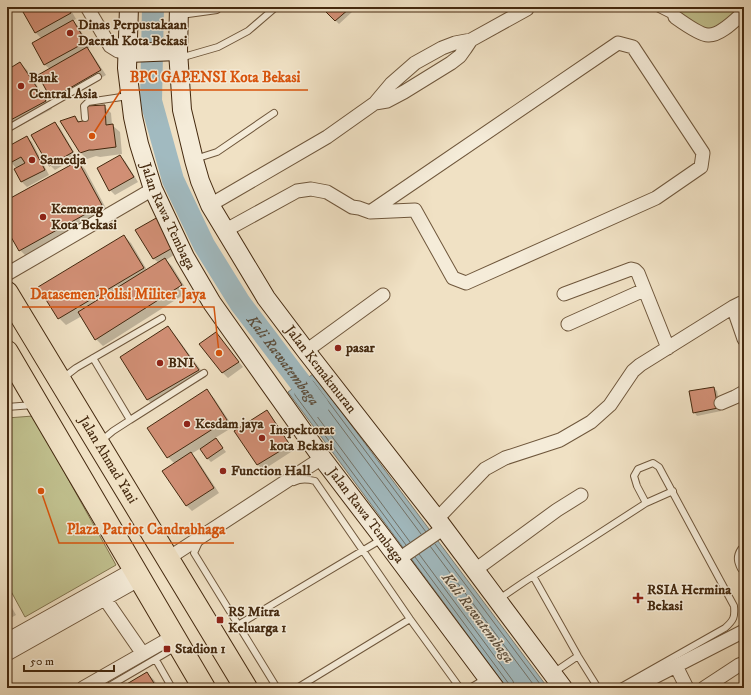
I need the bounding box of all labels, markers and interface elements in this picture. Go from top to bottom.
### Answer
place label: Dinas Perpustakaan Daerah Kota Bekasi [78,16,188,50]
marker: Dinas Perpustakaan Daerah Kota Bekasi [65,28,75,38]
callout: BPC GAPENSI Kota Bekasi [121,63,308,90]
text: BPC GAPENSI Kota Bekasi [130,68,300,87]
place label: Bank Central Asia [29,69,98,103]
marker: Bank Central Asia [16,81,26,91]
place label: Samedja [40,151,87,169]
marker: Samedja [27,155,37,165]
street label: Jalan Rawa Tembaga [136,159,200,273]
place label: Kemenag Kota Bekasi [51,200,117,234]
marker: Kemenag Kota Bekasi [38,212,48,222]
callout: Datasemen Polisi Militer Jaya [22,280,214,307]
text: Datasemen Polisi Militer Jaya [30,285,206,304]
water label: Kali Rawatembaga [242,310,324,409]
street label: Jalan Kemakmuran [280,320,361,418]
place label: pasar [345,339,376,357]
marker: pasar [333,343,343,353]
place label: BNI [168,354,194,372]
marker: BNI [155,358,165,368]
street label: Jalan Ahmad Yani [73,411,142,507]
place label: Kesdam jaya [195,415,265,433]
marker: Kesdam jaya [182,419,192,429]
place label: Inspektorat kota Bekasi [269,421,335,455]
marker: Inspektorat kota Bekasi [257,433,267,443]
place label: Function Hall [231,462,311,480]
street label: Jalan Rawa Tembaga [322,462,408,567]
marker: Function Hall [218,466,228,476]
callout: Plaza Patriot Candrabhaga [59,516,234,543]
text: Plaza Patriot Candrabhaga [67,520,226,539]
water label: Kali Rawatembaga [437,568,518,667]
place label: RSIA Hermina Bekasi [647,581,732,615]
marker: RSIA Hermina Bekasi [632,592,644,604]
place label: RS Mitra Keluarga 1 [228,603,286,637]
marker: RS Mitra Keluarga 1 [215,615,225,625]
place label: Stadion 1 [175,640,226,658]
marker: Stadion 1 [162,644,172,654]
scale bar [24,647,114,673]
text: 50 m [30,654,54,669]

